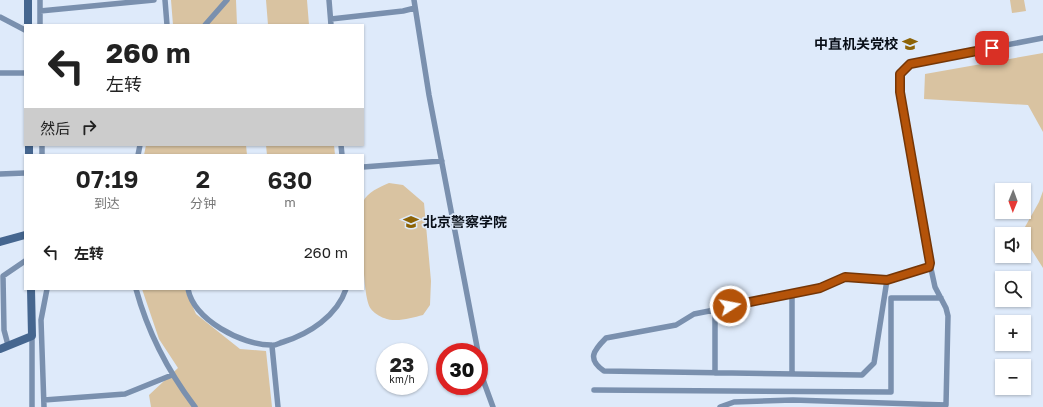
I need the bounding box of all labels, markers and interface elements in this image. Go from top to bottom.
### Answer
pin [975,31,1009,65]
place label: 中直机关党校 [814,35,898,52]
school or university icon: 中直机关党校 [901,35,919,53]
text: 260 m [106,36,191,69]
icon: arrive [981,37,1003,59]
icon: left [40,40,92,92]
text: 左转 [106,73,142,95]
icon: right [78,116,100,138]
text: 然后 [40,119,70,137]
text: 07:19 [76,164,138,193]
text: 2 [196,164,210,193]
text: 630 [268,165,312,194]
north arrow [995,183,1031,219]
map controls [995,183,1031,395]
text: m [284,194,296,210]
text: 到达 [94,195,120,211]
text: 分钟 [190,195,216,211]
school or university icon: 北京警察学院 [402,213,420,231]
place label: 北京警察学院 [423,213,507,230]
button: sound [995,227,1031,263]
icon: left [40,241,62,263]
text: 260 m [304,243,348,261]
text: 左转 [74,244,104,262]
button: search [995,271,1031,307]
position arrow [709,285,751,327]
button: + [995,315,1031,351]
speed limit sign: 30 [436,343,488,395]
text: 23 [390,352,414,376]
button: − [995,359,1031,395]
text: km/h [389,373,415,385]

